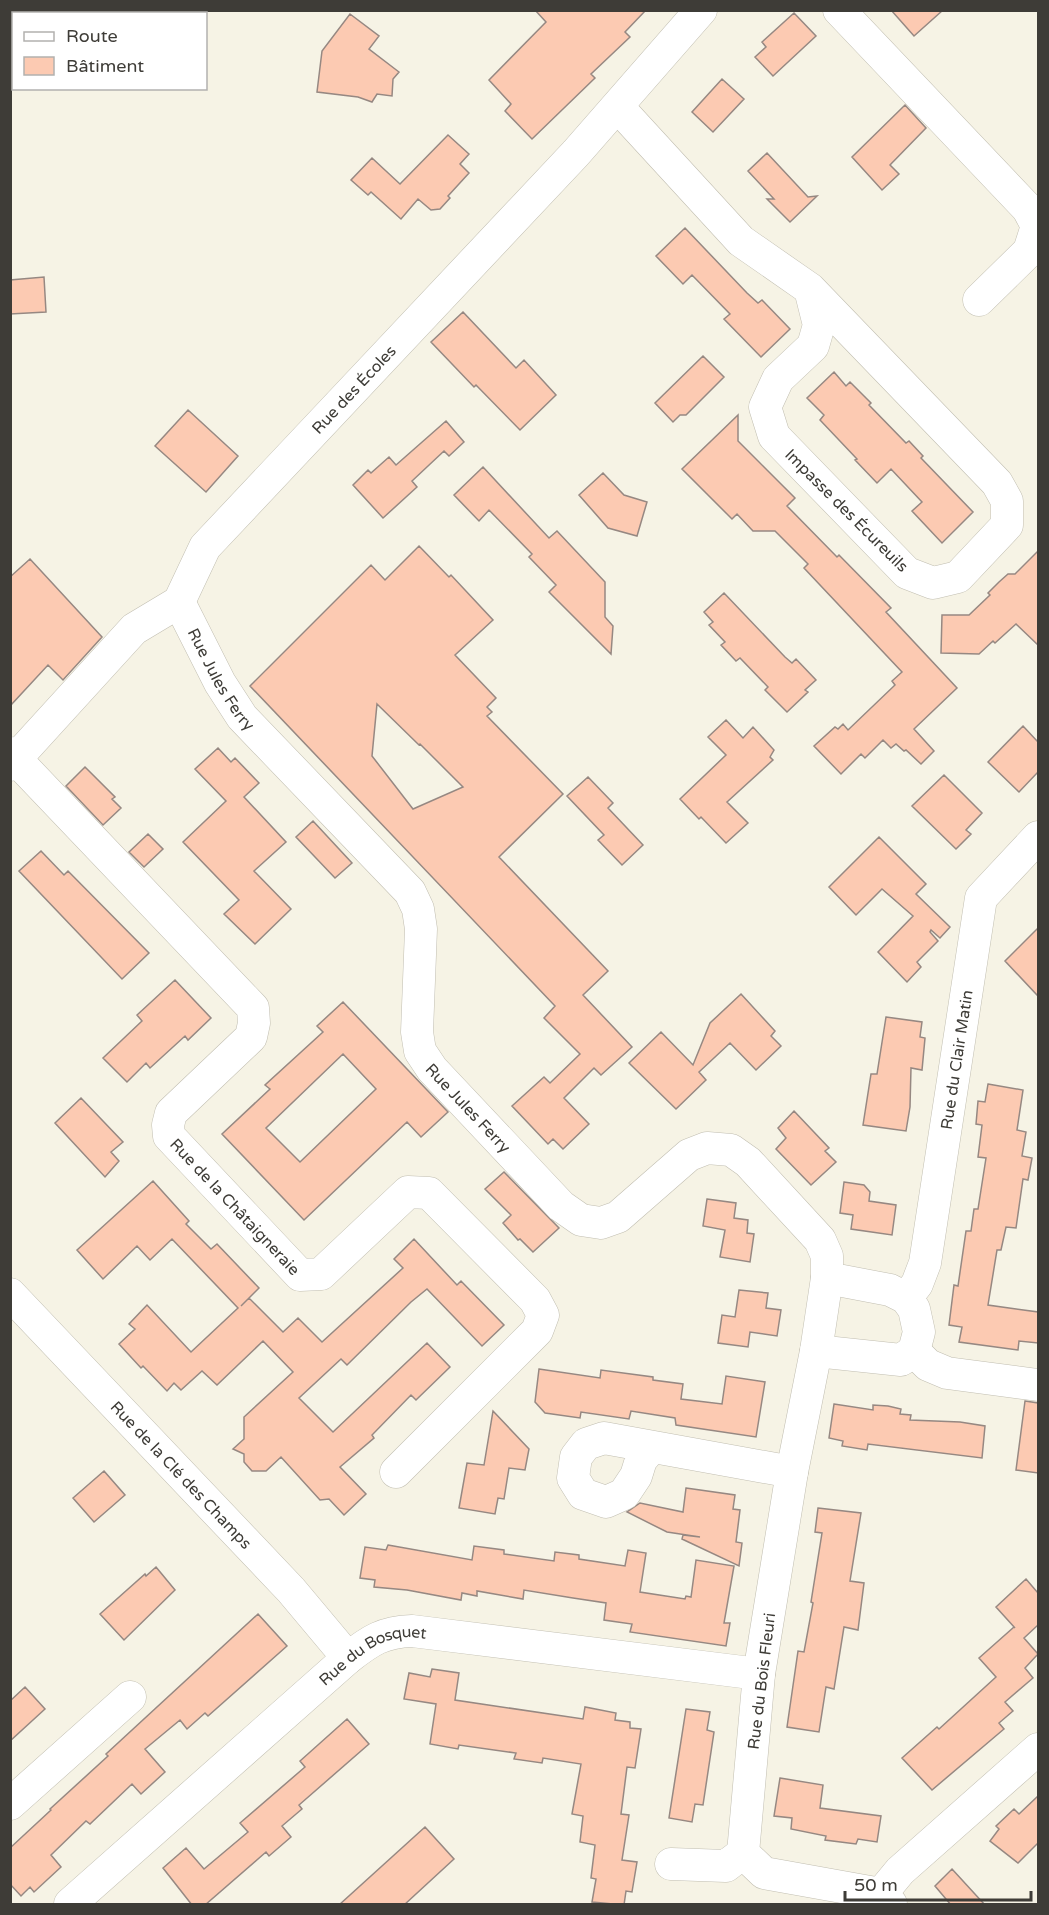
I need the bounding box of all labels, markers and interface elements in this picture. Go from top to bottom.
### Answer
legend [12,12,207,90]
text: Route [66,25,118,47]
text: Bâtiment [66,55,144,77]
street label: Rue des Écoles [308,341,401,438]
street label: Impasse des Écureuils [780,445,912,577]
street label: Rue Jules Ferry [183,625,259,735]
street label: Rue du Clair Matin [937,989,978,1131]
street label: Rue Jules Ferry [421,1059,515,1158]
street label: Rue de la Châtaigneraie [165,1134,304,1280]
street label: Rue de la Clé des Champs [106,1397,256,1553]
street label: Rue du Bois Fleuri [744,1612,780,1751]
street label: Rue du Bosquet [315,1622,428,1690]
scale bar [845,1864,1031,1902]
text: 50 m [854,1874,898,1896]

